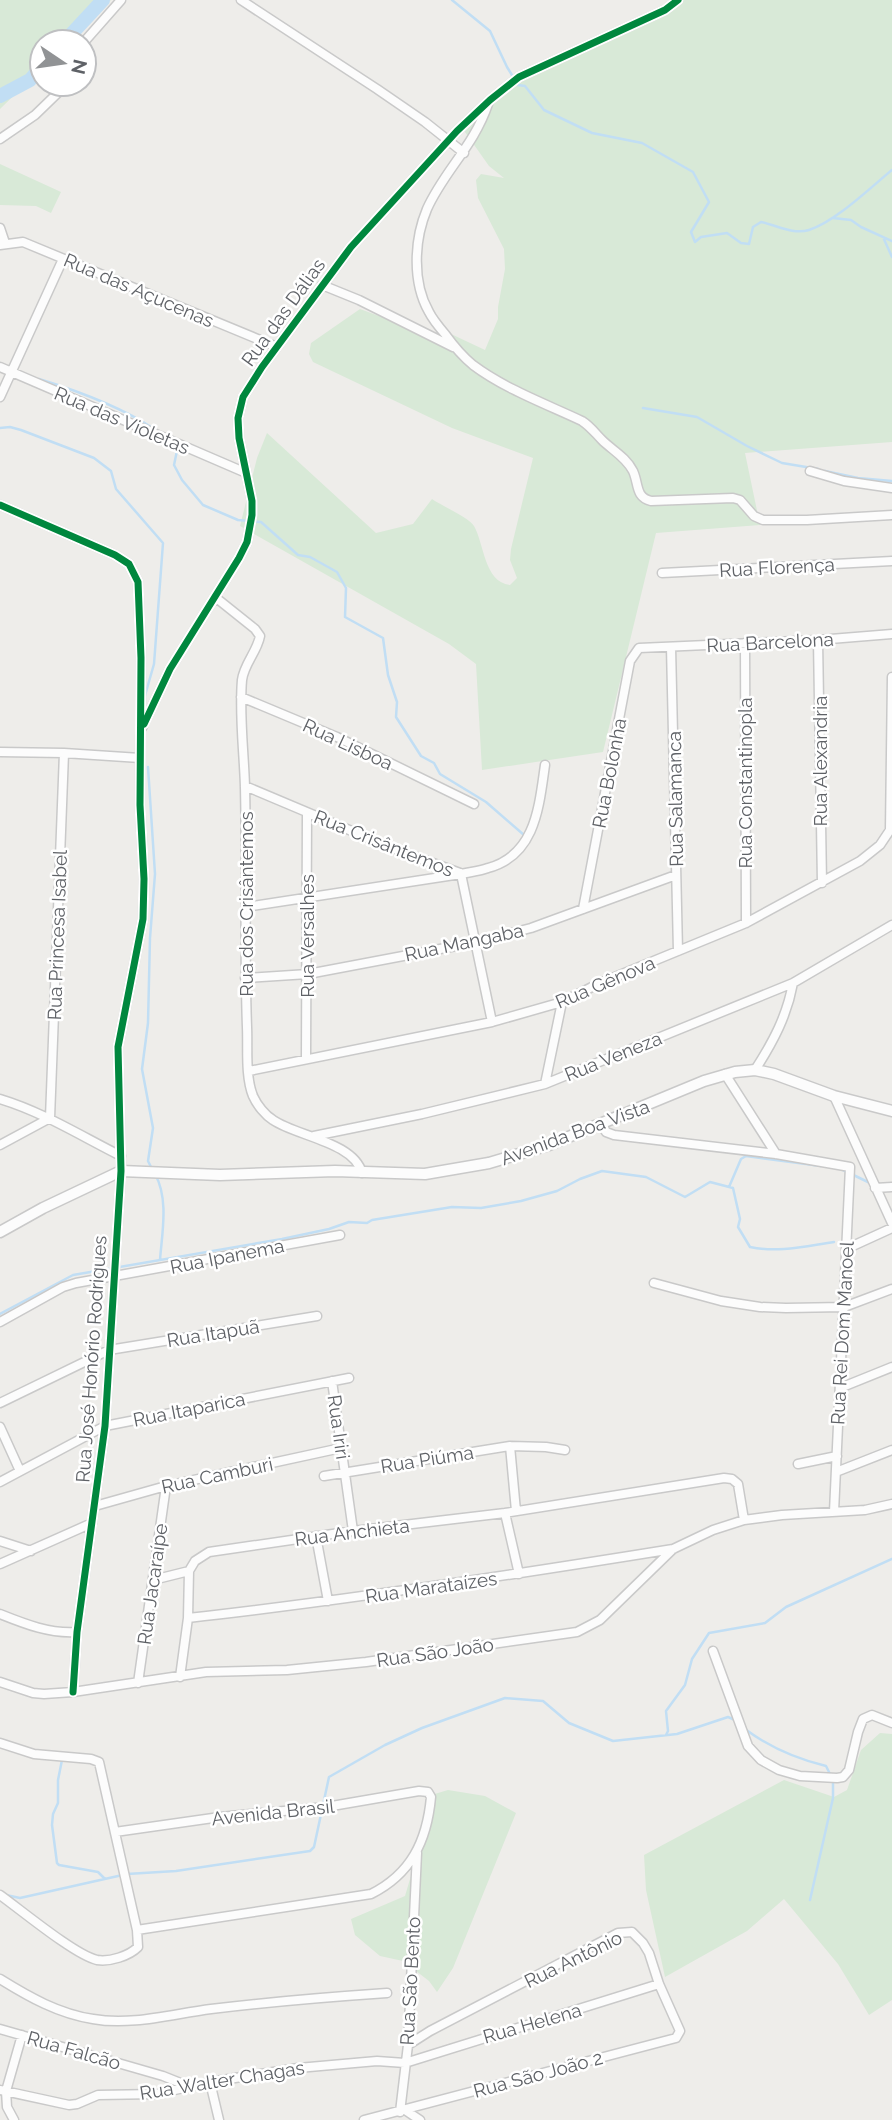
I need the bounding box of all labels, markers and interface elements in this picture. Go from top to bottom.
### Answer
north arrow [28,28,98,98]
text: N [67,57,92,76]
street label: Rua das Açucenas [61,248,217,332]
street label: Rua das Dálias [237,254,329,370]
street label: Rua das Violetas [51,382,193,458]
street label: Rua Florença [719,553,835,581]
street label: Rua Barcelona [706,628,834,656]
street label: Rua Alexandria [809,696,831,826]
street label: Rua Constantinopla [734,697,756,869]
street label: Rua Lisboa [300,714,396,774]
street label: Rua Bolonha [588,716,630,830]
street label: Rua Salamanca [663,731,687,867]
street label: Rua Crisântemos [311,805,457,881]
street label: Rua dos Crisântemos [235,811,257,997]
street label: Rua Princesa Isabel [43,849,71,1021]
street label: Rua Versalhes [296,874,318,998]
street label: Rua Mangaba [403,919,525,965]
street label: Rua Gênova [552,951,658,1013]
street label: Rua Veneza [561,1027,665,1085]
street label: Avenida Boa Vista [498,1095,652,1169]
street label: Rua Ipanema [168,1234,286,1278]
street label: Rua José Honório Rodrigues [71,1235,111,1483]
street label: Rua Rei Dom Manoel [826,1240,858,1425]
street label: Rua Itapuã [165,1315,261,1351]
street label: Rua Itaparica [131,1387,247,1431]
street label: Rua Iriri [324,1393,354,1461]
street label: Rua Piúma [379,1441,475,1477]
street label: Rua Camburi [159,1452,275,1498]
street label: Rua Anchieta [293,1514,411,1550]
street label: Rua Jacaraípe [133,1522,171,1646]
street label: Rua Marataízes [364,1567,498,1607]
street label: Rua São João [375,1633,495,1671]
street label: Avenida Brasil [210,1795,336,1829]
street label: Rua São Bento [396,1916,424,2046]
street label: Rua Antônio [521,1926,625,1992]
street label: Rua Helena [480,1998,584,2048]
street label: Rua Falcão [25,2026,123,2074]
street label: Rua São João 2 [471,2046,605,2102]
street label: Rua Walter Chagas [138,2056,306,2104]

